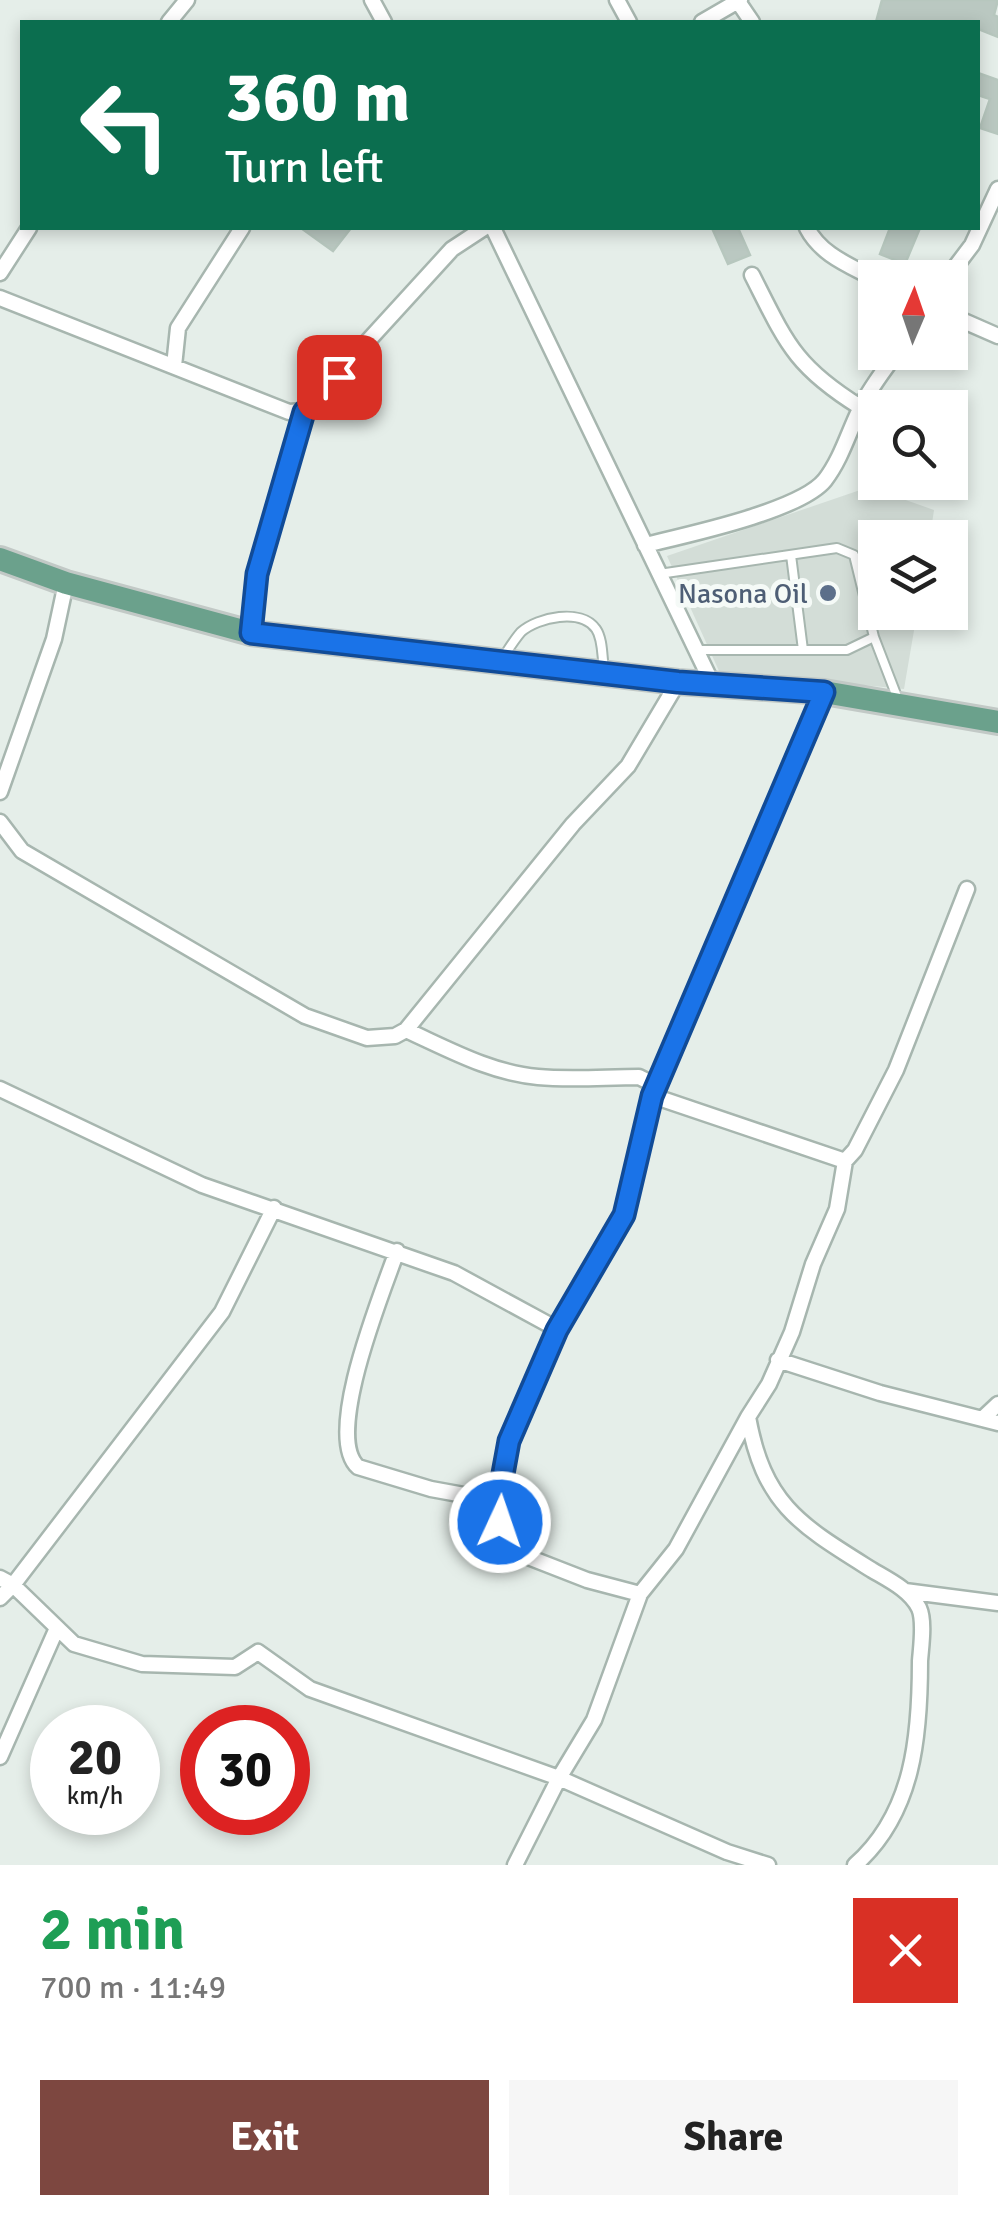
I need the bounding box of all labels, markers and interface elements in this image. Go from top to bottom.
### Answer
text: 360 m [225,54,410,140]
icon: left [60,60,190,190]
text: Turn left [225,140,384,195]
north arrow [858,260,968,370]
map controls [858,260,968,630]
pin [297,335,382,420]
icon: arrive [312,350,367,405]
button: search [858,390,968,500]
button: layers [858,520,968,630]
place label: Nasona Oil [678,577,808,611]
marker: Nasona Oil [817,582,839,604]
position arrow [448,1470,552,1574]
speed limit sign: 30 [180,1705,310,1835]
text: 20 [68,1727,122,1789]
text: km/h [67,1780,123,1811]
text: 2 min [40,1893,185,1967]
button: close [853,1898,958,2003]
text: 700 m · 11:49 [40,1968,226,2007]
button: Exit [40,2080,489,2195]
button: Share [509,2080,958,2195]

